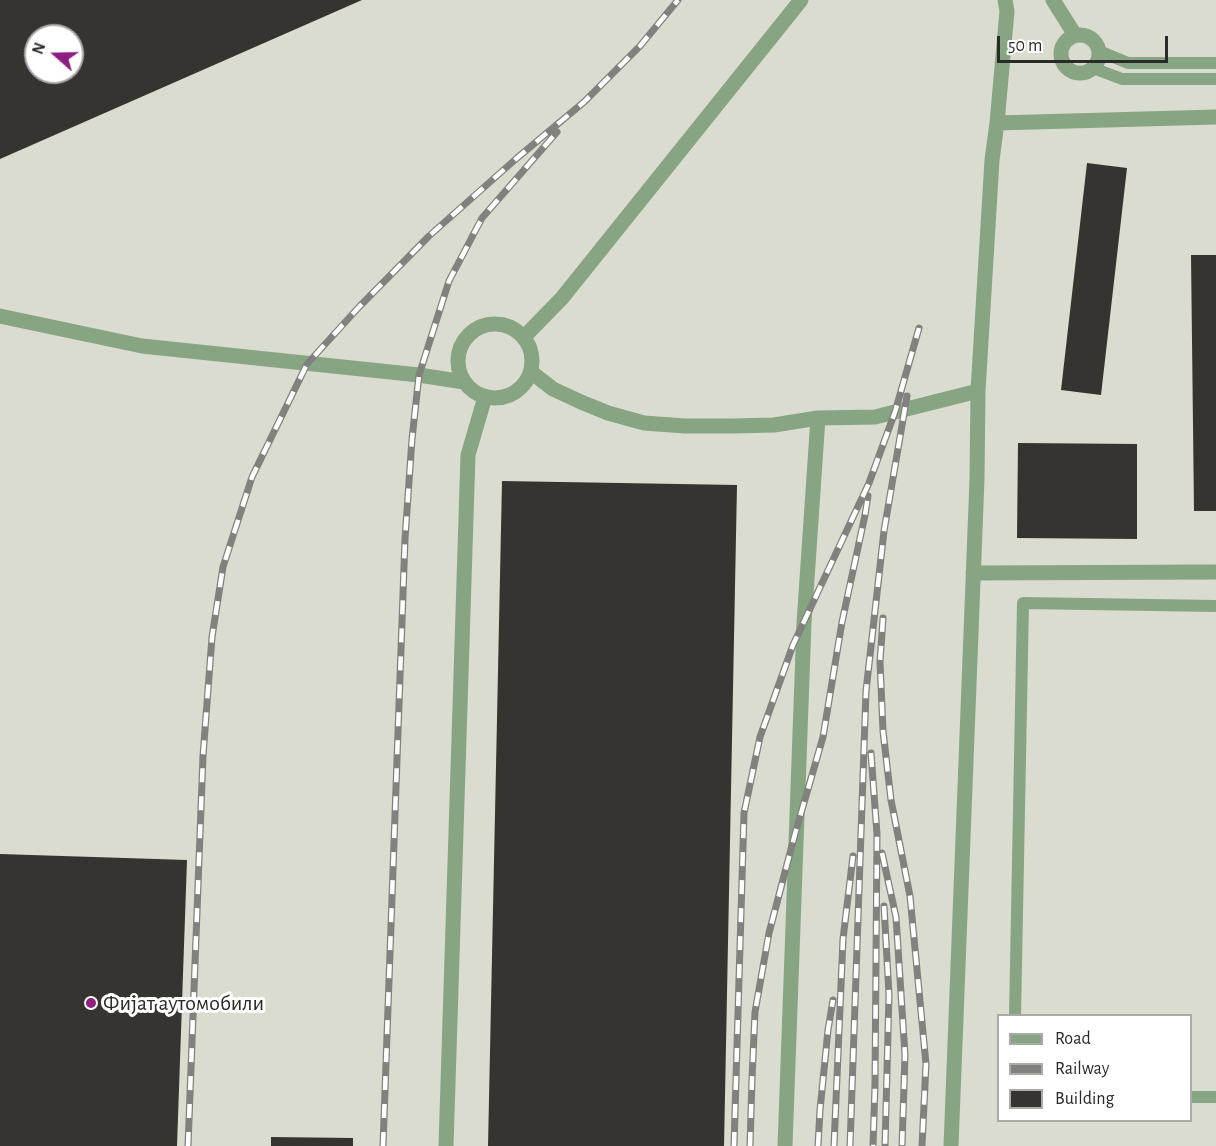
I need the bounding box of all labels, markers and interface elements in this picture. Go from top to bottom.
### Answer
north arrow [24,24,84,84]
scale bar [1000,24,1171,62]
text: 50 m [1008,37,1042,55]
text: N [30,41,48,56]
place label: Фијат аутомобили [103,990,264,1016]
marker: Фијат аутомобили [84,996,98,1010]
legend [997,1014,1192,1122]
text: Road [1055,1030,1091,1048]
text: Railway [1055,1060,1109,1078]
text: Building [1055,1090,1114,1108]

